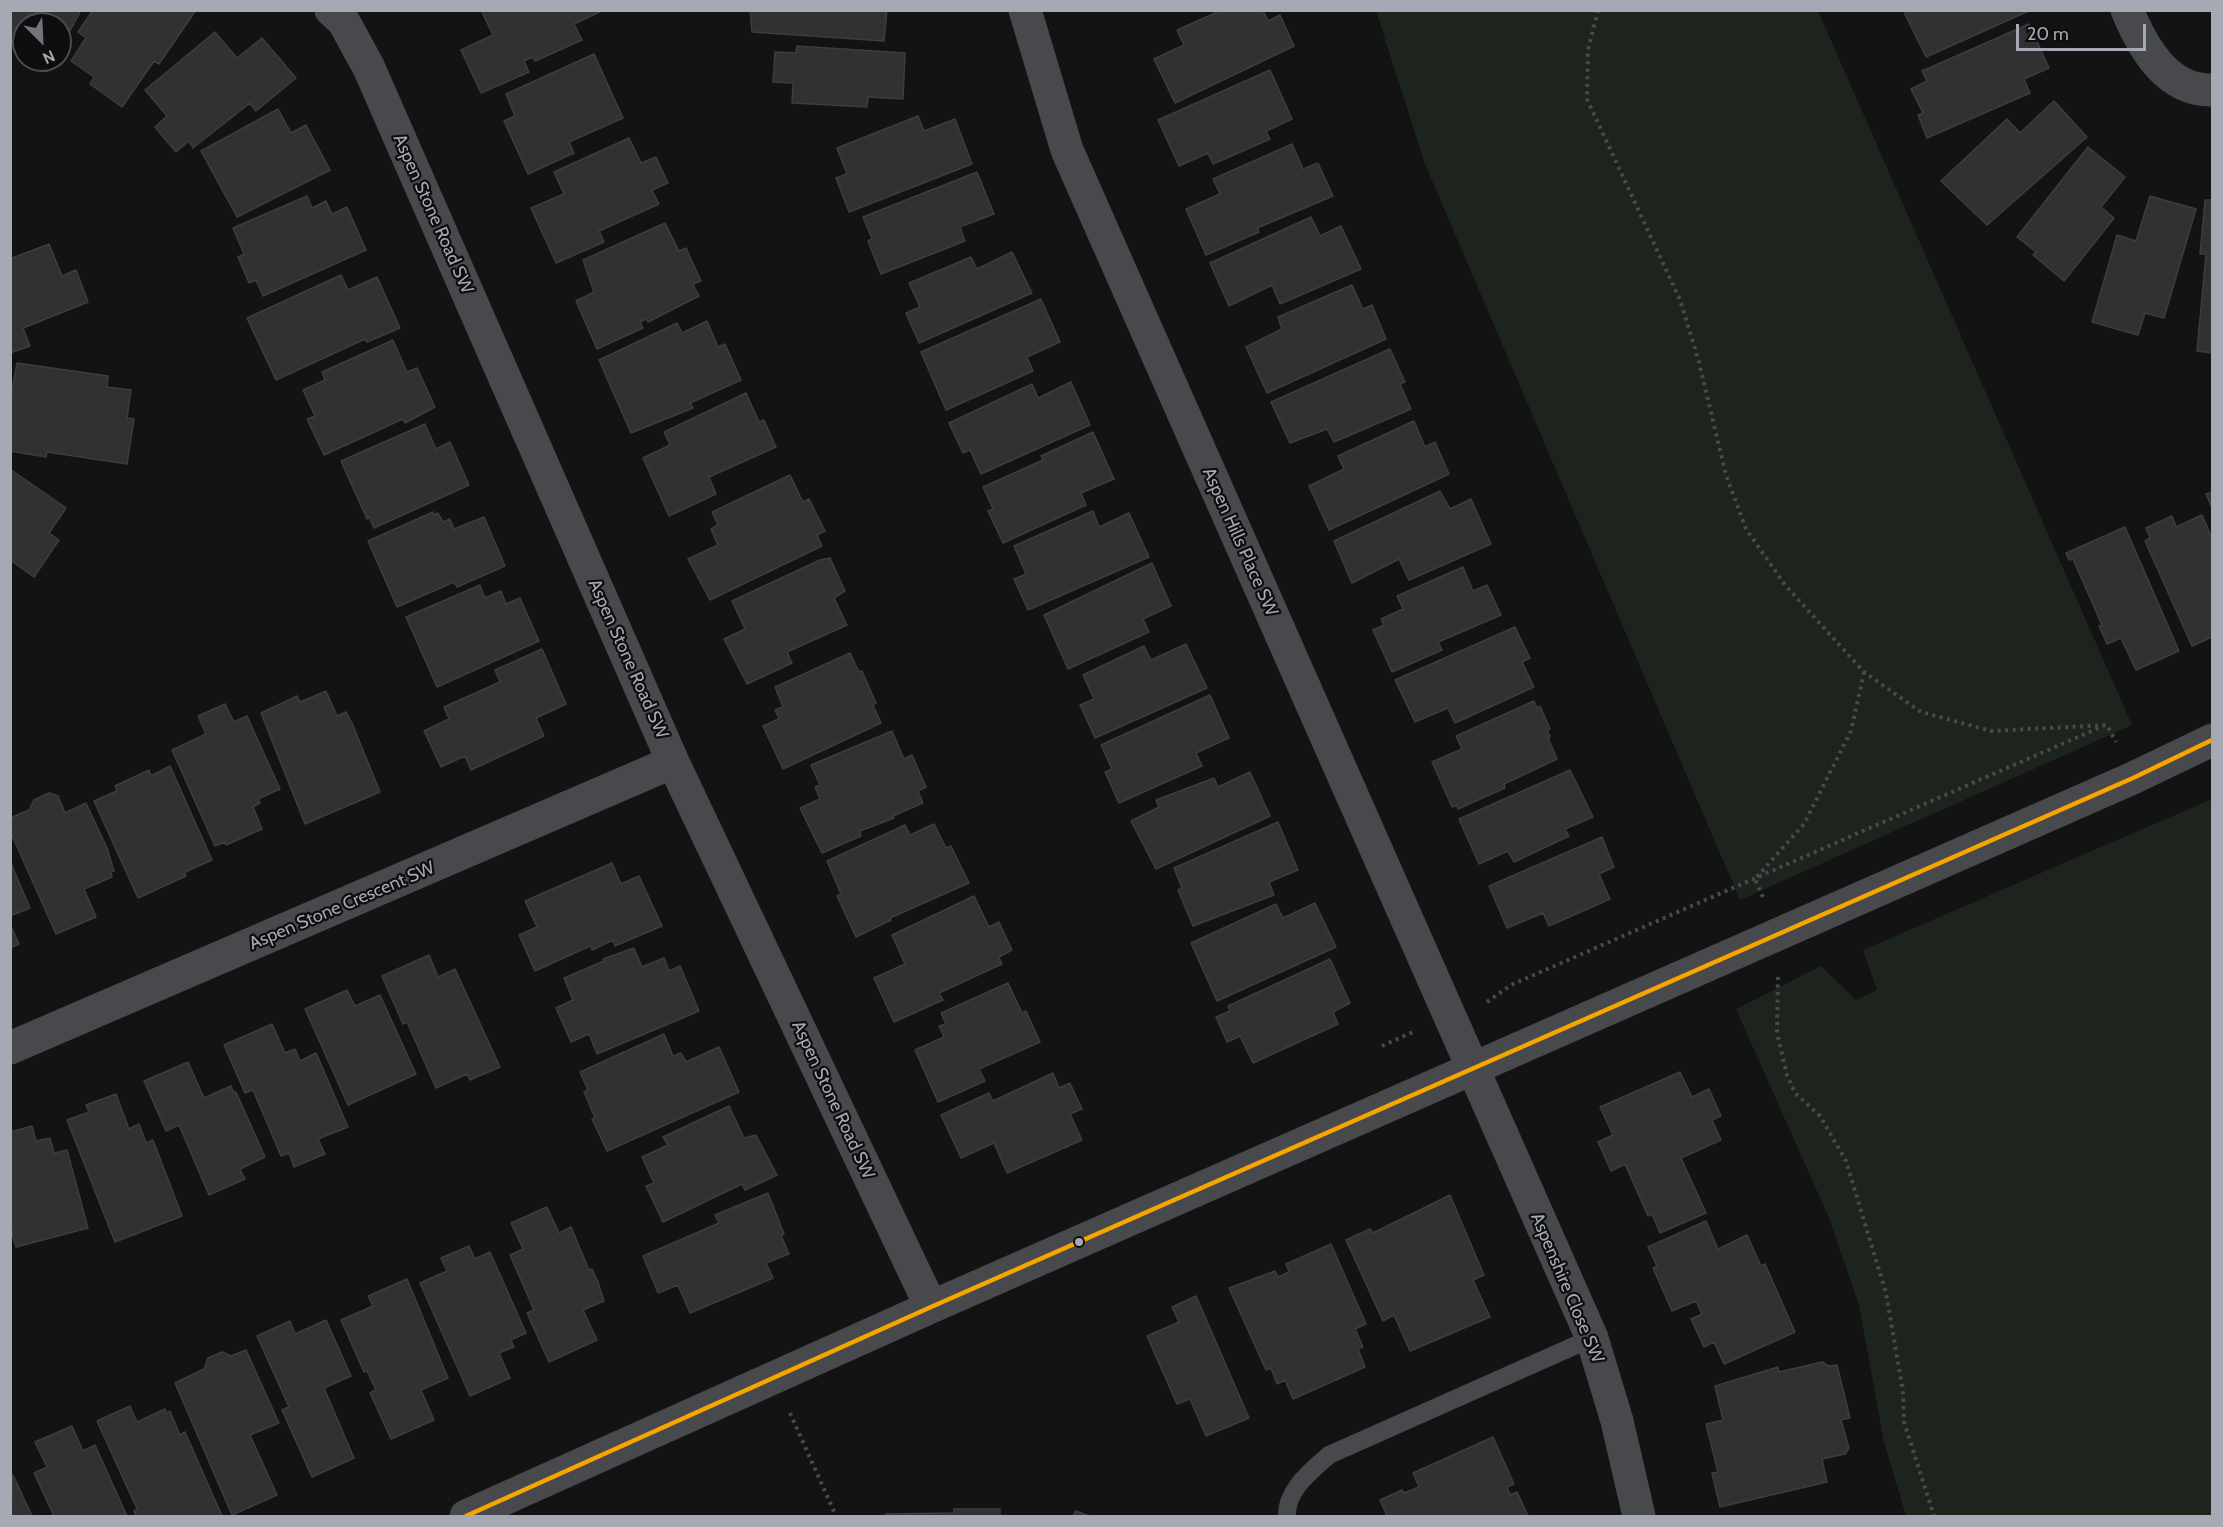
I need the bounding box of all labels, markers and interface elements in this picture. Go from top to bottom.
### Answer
north arrow [12,12,72,72]
scale bar [2019,12,2150,50]
text: 20 m [2027,23,2069,45]
text: N [40,46,58,68]
street label: Aspen Stone Road SW [388,131,478,297]
street label: Aspen Hills Place SW [1198,464,1282,620]
street label: Aspen Stone Road SW [583,576,673,742]
street label: Aspen Stone Crescent SW [246,857,438,955]
street label: Aspen Stone Road SW [787,1017,879,1183]
street label: Aspenshire Close SW [1526,1210,1608,1366]
unlabelled marker [1073,1236,1085,1248]

